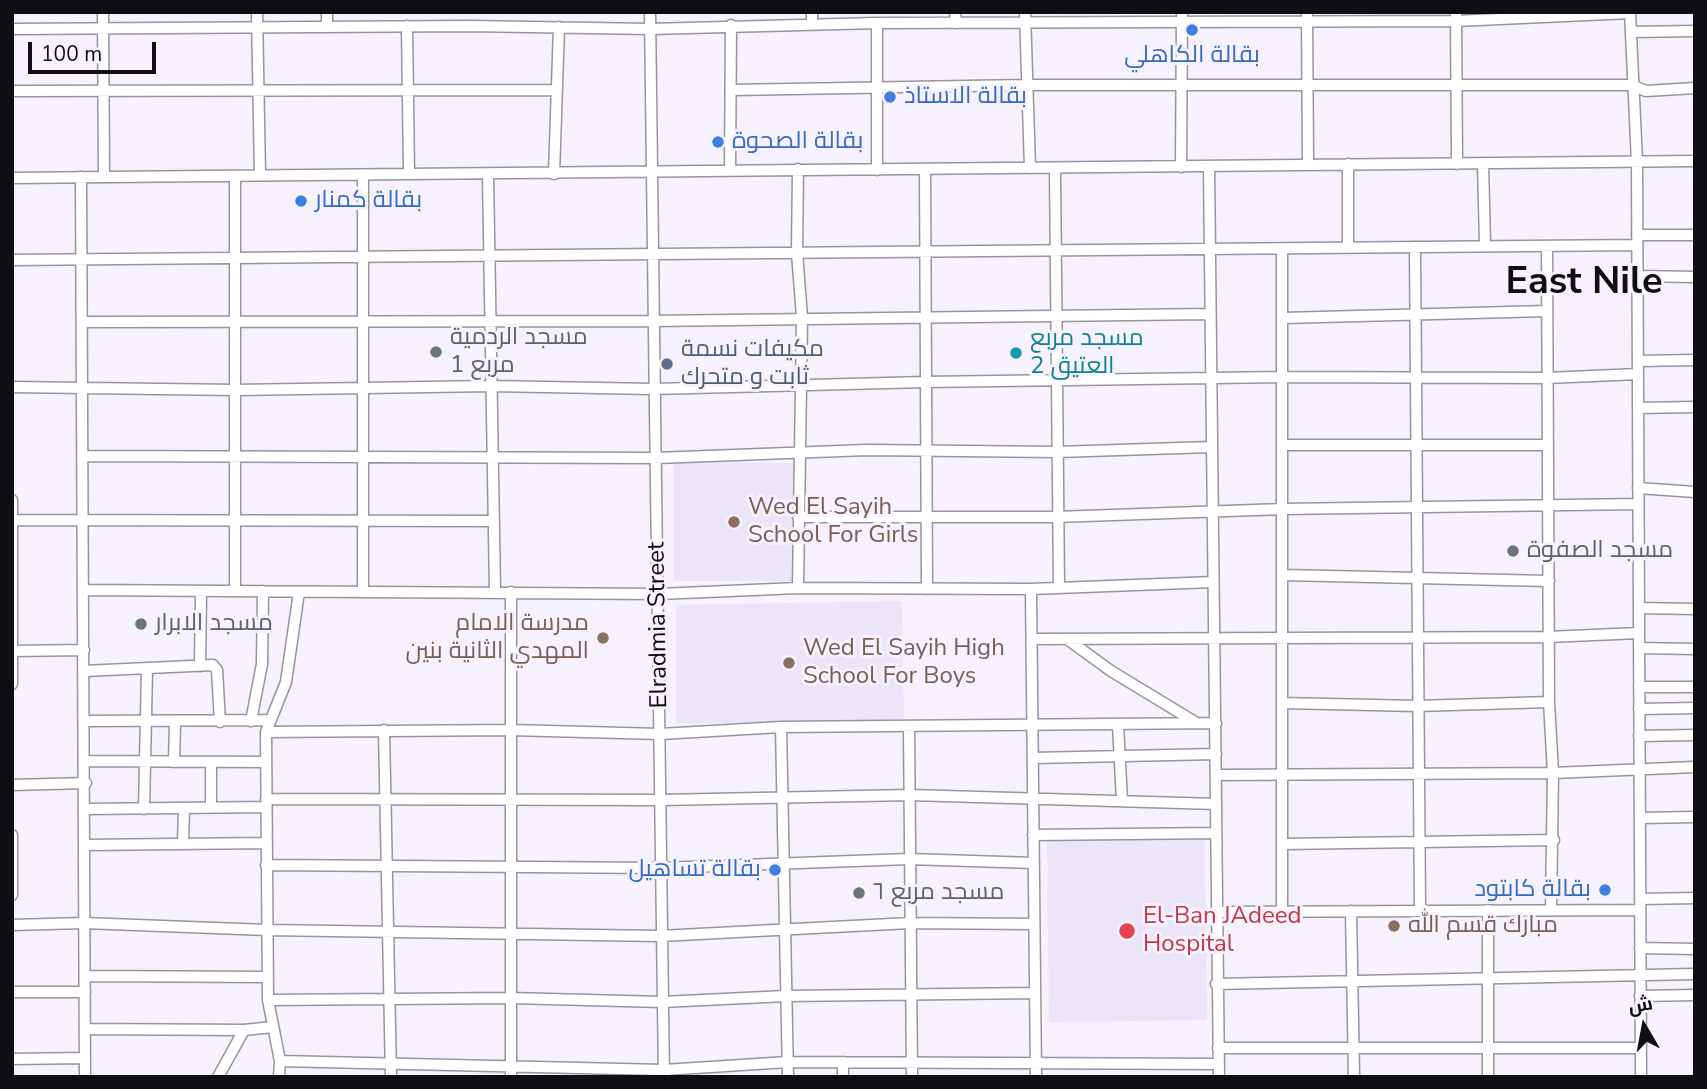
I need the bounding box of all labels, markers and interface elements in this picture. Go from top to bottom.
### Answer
marker: بقالة الكاهلي [1184,22,1200,38]
scale bar [32,28,159,72]
text: 100 m [41,40,102,68]
place label: بقالة الكاهلي [1124,42,1260,70]
place label: بقالة الاستاذ [904,83,1027,111]
marker: بقالة الاستاذ [882,89,898,105]
place label: بقالة الصحوة [732,128,863,156]
marker: بقالة الصحوة [710,134,726,150]
place label: بقالة كمنار [315,187,422,215]
marker: بقالة كمنار [293,193,309,209]
district label: East Nile [1505,261,1663,307]
place label: مسجد الردمية مربع 1 [450,324,588,380]
place label: مسجد مربع 2 العتيق [1030,325,1144,381]
place label: مكيفات نسمة ثابت و متحرك [681,336,824,392]
marker: مسجد الردمية مربع 1 [428,344,444,360]
marker: مسجد مربع 2 العتيق [1008,345,1024,361]
marker: مكيفات نسمة ثابت و متحرك [659,356,675,372]
place label: Wed El Sayih School For Girls [748,494,918,550]
marker: Wed El Sayih School For Girls [726,514,742,530]
place label: مسجد الصفوة [1527,537,1673,565]
street label: Elradmia Street [643,541,675,709]
marker: مسجد الصفوة [1505,543,1521,559]
place label: مسجد الابرار [155,610,273,638]
place label: مدرسة الامام المهدي الثانية بنين [405,610,589,666]
marker: مسجد الابرار [133,616,149,632]
marker: مدرسة الامام المهدي الثانية بنين [595,630,611,646]
place label: Wed El Sayih High School For Boys [803,635,1005,691]
marker: Wed El Sayih High School For Boys [781,655,797,671]
place label: بقالة تساهيل [628,856,761,884]
marker: بقالة تساهيل [767,862,783,878]
place label: بقالة كابتود [1475,876,1591,904]
place label: مسجد مربع ٦ [873,879,1004,907]
marker: بقالة كابتود [1597,882,1613,898]
marker: مسجد مربع ٦ [851,885,867,901]
place label: El-Ban JAdeed Hospital [1143,903,1302,959]
place label: مبارك قسم الله [1408,912,1558,940]
marker: مبارك قسم الله [1386,918,1402,934]
marker: El-Ban JAdeed Hospital [1117,921,1137,941]
text: ش [1626,990,1655,1020]
north arrow [1609,991,1679,1061]

